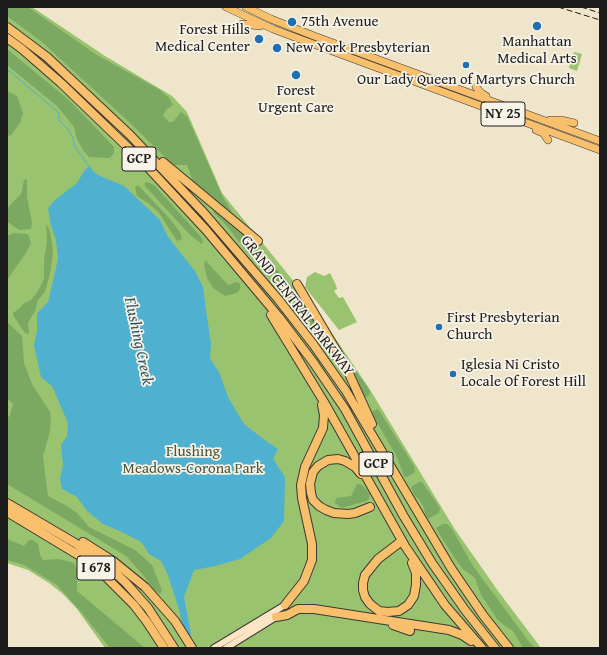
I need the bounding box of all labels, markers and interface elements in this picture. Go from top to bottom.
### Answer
place label: 75th Avenue [301,13,379,31]
marker: 75th Avenue [286,16,298,28]
marker: Manhattan Medical Arts [531,20,543,32]
place label: Forest Hills Medical Center [155,21,250,56]
marker: Forest Hills Medical Center [253,33,265,45]
place label: Manhattan Medical Arts [497,33,577,68]
place label: New York Presbyterian [286,39,430,57]
marker: New York Presbyterian [271,42,283,54]
marker: Our Lady Queen of Martyrs Church [461,60,471,70]
marker: Forest Urgent Care [290,69,302,81]
place label: Our Lady Queen of Martyrs Church [357,71,575,89]
place label: Forest Urgent Care [258,82,334,117]
road number: NY 25 [481,102,525,126]
road number: GCP [122,147,156,171]
street label: GRAND CENTRAL PARKWAY [237,232,357,380]
water label: Flushing Creek [119,295,157,387]
place label: First Presbyterian Church [447,309,560,344]
marker: First Presbyterian Church [434,322,444,332]
place label: Iglesia Ni Cristo Locale Of Forest Hill [461,356,586,391]
marker: Iglesia Ni Cristo Locale Of Forest Hill [448,369,458,379]
park label: Flushing Meadows-Corona Park [123,443,263,478]
road number: GCP [359,452,393,476]
road number: I 678 [77,556,115,580]

